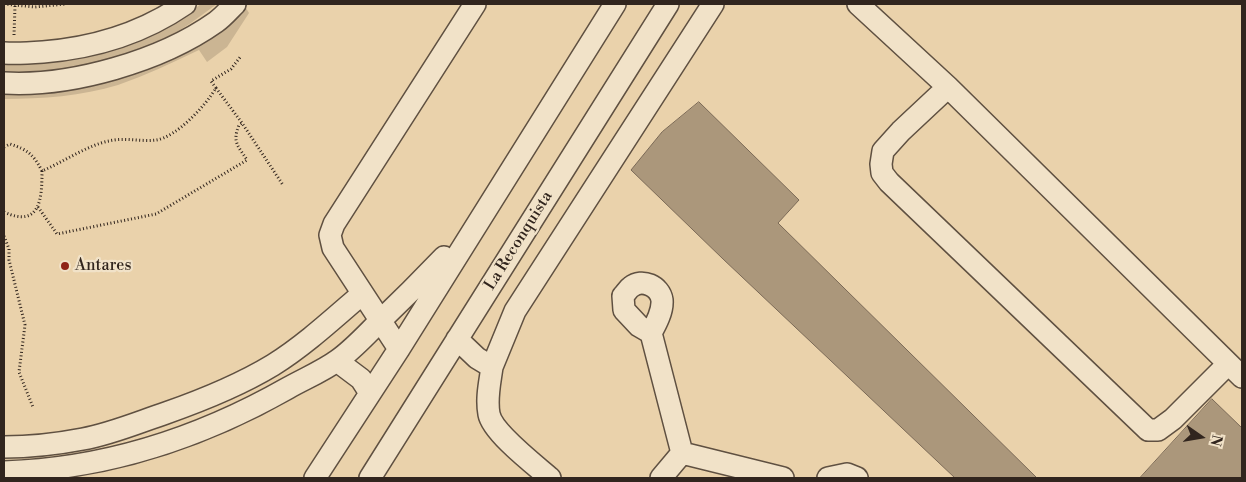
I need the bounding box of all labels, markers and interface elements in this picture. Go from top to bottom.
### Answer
street label: La Reconquista [481,188,557,294]
place label: Antares [75,256,131,276]
marker: Antares [59,260,71,272]
north arrow [1176,412,1226,462]
text: N [1206,433,1226,448]

